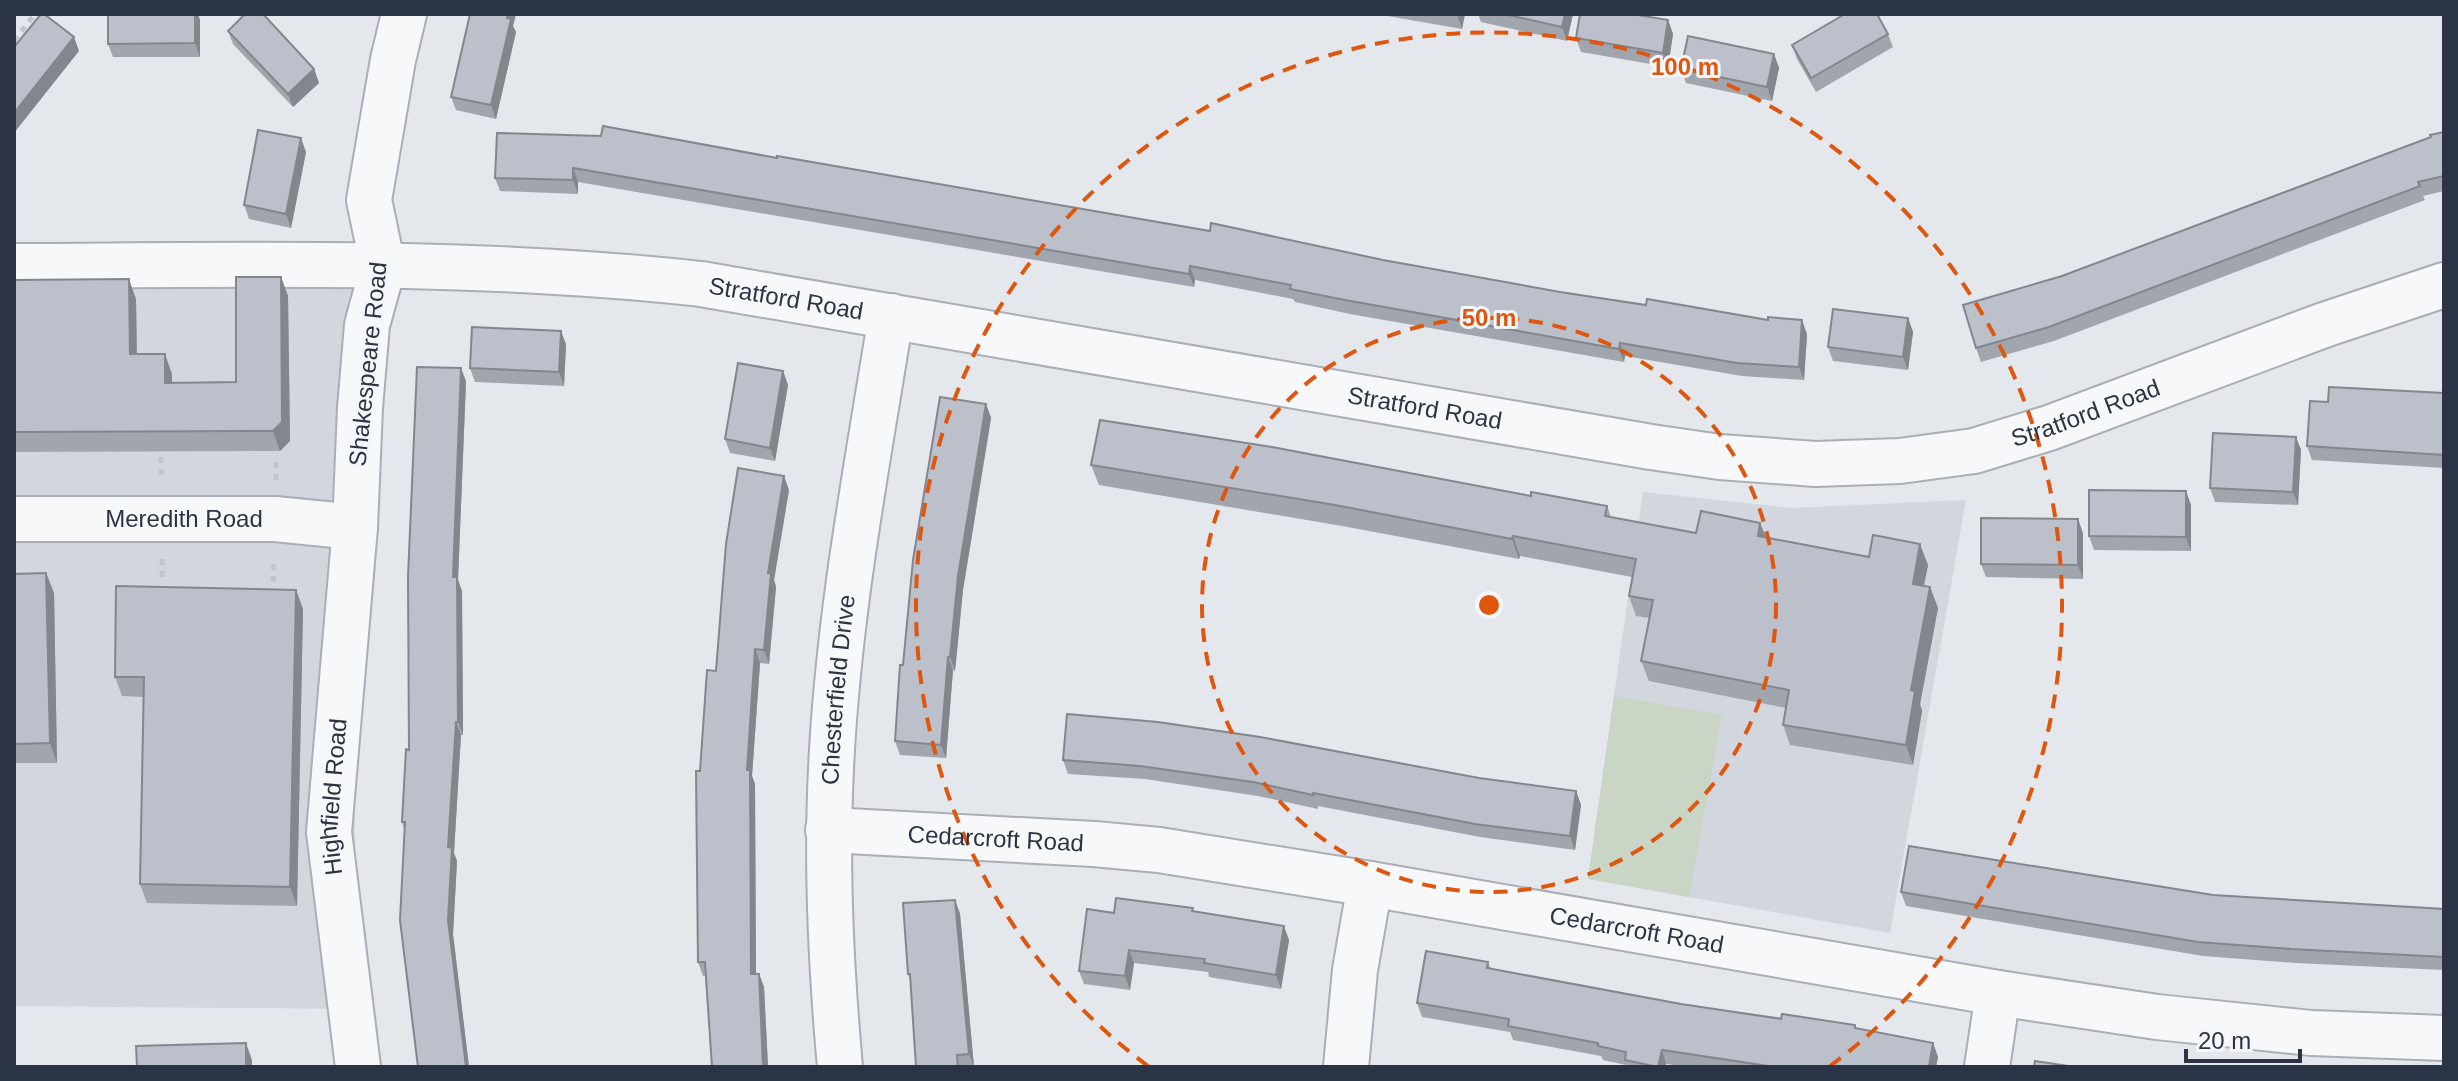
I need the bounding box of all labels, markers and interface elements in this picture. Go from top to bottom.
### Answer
text: 100 m [1651,53,1719,80]
street label: Shakespeare Road [343,260,392,468]
street label: Stratford Road [707,272,865,325]
text: 50 m [1462,304,1516,331]
street label: Stratford Road [2008,374,2164,452]
street label: Stratford Road [1346,381,1504,434]
street label: Meredith Road [105,505,263,532]
centre of rings [1475,591,1503,619]
street label: Chesterfield Drive [816,593,860,785]
street label: Highfield Road [314,717,352,877]
street label: Cedarcroft Road [907,820,1084,856]
street label: Cedarcroft Road [1548,901,1726,958]
scale bar [2186,1013,2300,1063]
text: 20 m [2198,1027,2251,1054]

